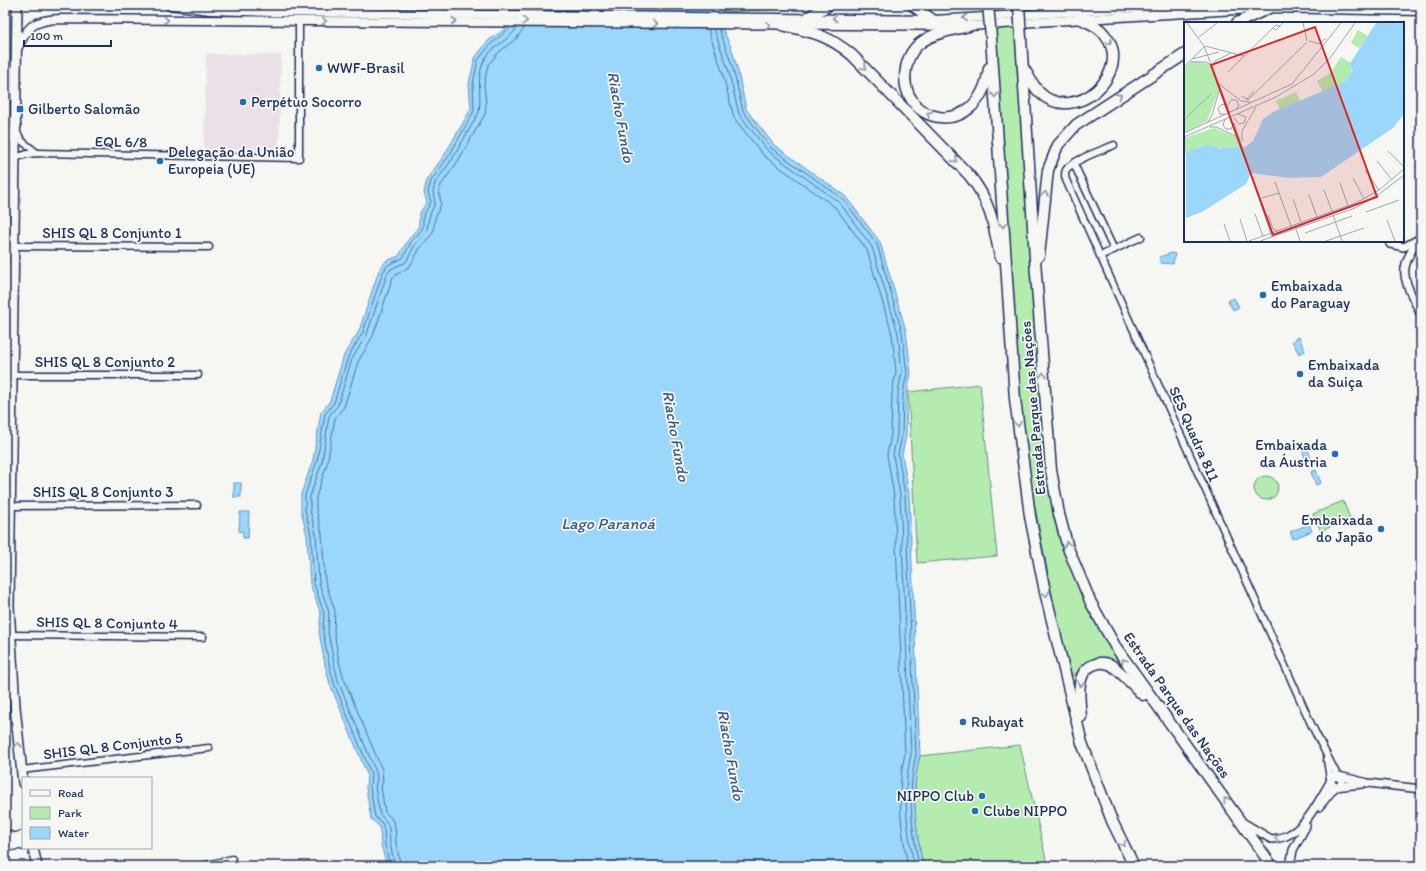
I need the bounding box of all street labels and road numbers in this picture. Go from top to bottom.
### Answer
street label: EQL 6/8 [95,133,147,151]
street label: SHIS QL 8 Conjunto 1 [42,224,182,242]
street label: Estrada Parque das Nações [1016,320,1050,496]
street label: SHIS QL 8 Conjunto 2 [35,353,175,371]
street label: SES Quadra 811 [1165,384,1223,484]
street label: SHIS QL 8 Conjunto 3 [33,483,173,501]
street label: SHIS QL 8 Conjunto 4 [36,613,178,633]
street label: Estrada Parque das Nações [1120,628,1235,782]
street label: SHIS QL 8 Conjunto 5 [42,729,184,763]

